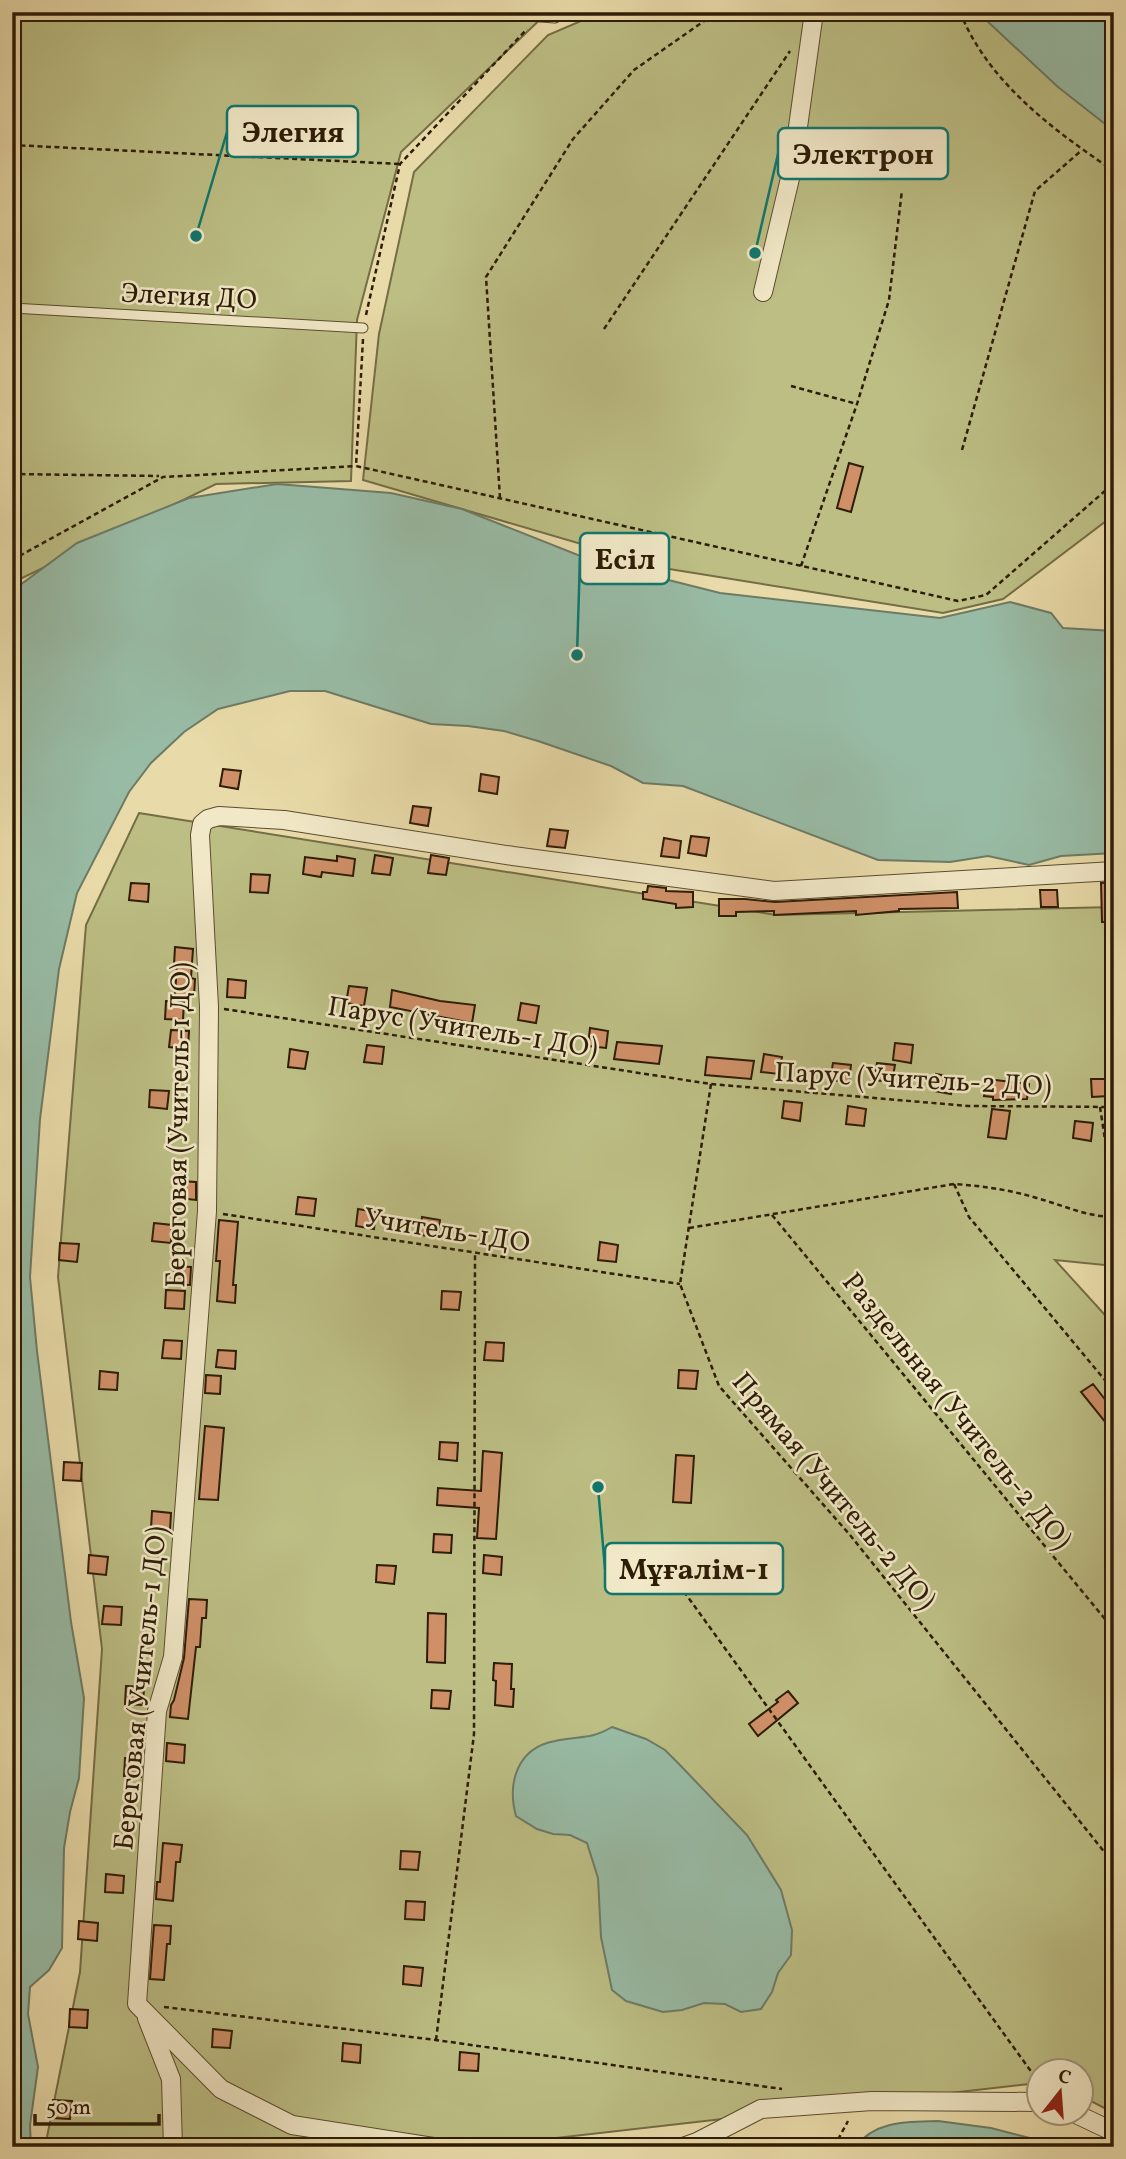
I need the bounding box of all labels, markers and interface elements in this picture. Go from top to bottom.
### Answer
callout: Элегия [227,106,358,157]
text: Элегия [242,113,344,155]
callout: Электрон [778,128,948,179]
text: Электрон [792,135,934,177]
street label: Элегия ДО [120,274,258,321]
callout: Есіл [580,533,669,584]
text: Есіл [595,540,655,582]
street label: Береговая (Учитель-1 ДО) [157,962,202,1288]
street label: Парус (Учитель-1 ДО) [325,988,601,1069]
street label: Парус (Учитель-2 ДО) [773,1054,1052,1107]
street label: Учитель-1ДО [361,1199,533,1264]
street label: Раздельная (Учитель-2 ДО) [832,1265,1080,1558]
street label: Прямая (Учитель-2 ДО) [722,1364,944,1619]
street label: Береговая (Учитель-1 ДО) [105,1524,178,1852]
callout: Мұғалім-1 [605,1543,783,1594]
text: Мұғалім-1 [619,1550,769,1592]
north arrow [1024,2058,1094,2128]
text: С [1055,2063,1074,2092]
scale bar [35,2082,159,2126]
text: 50 m [46,2094,91,2123]

